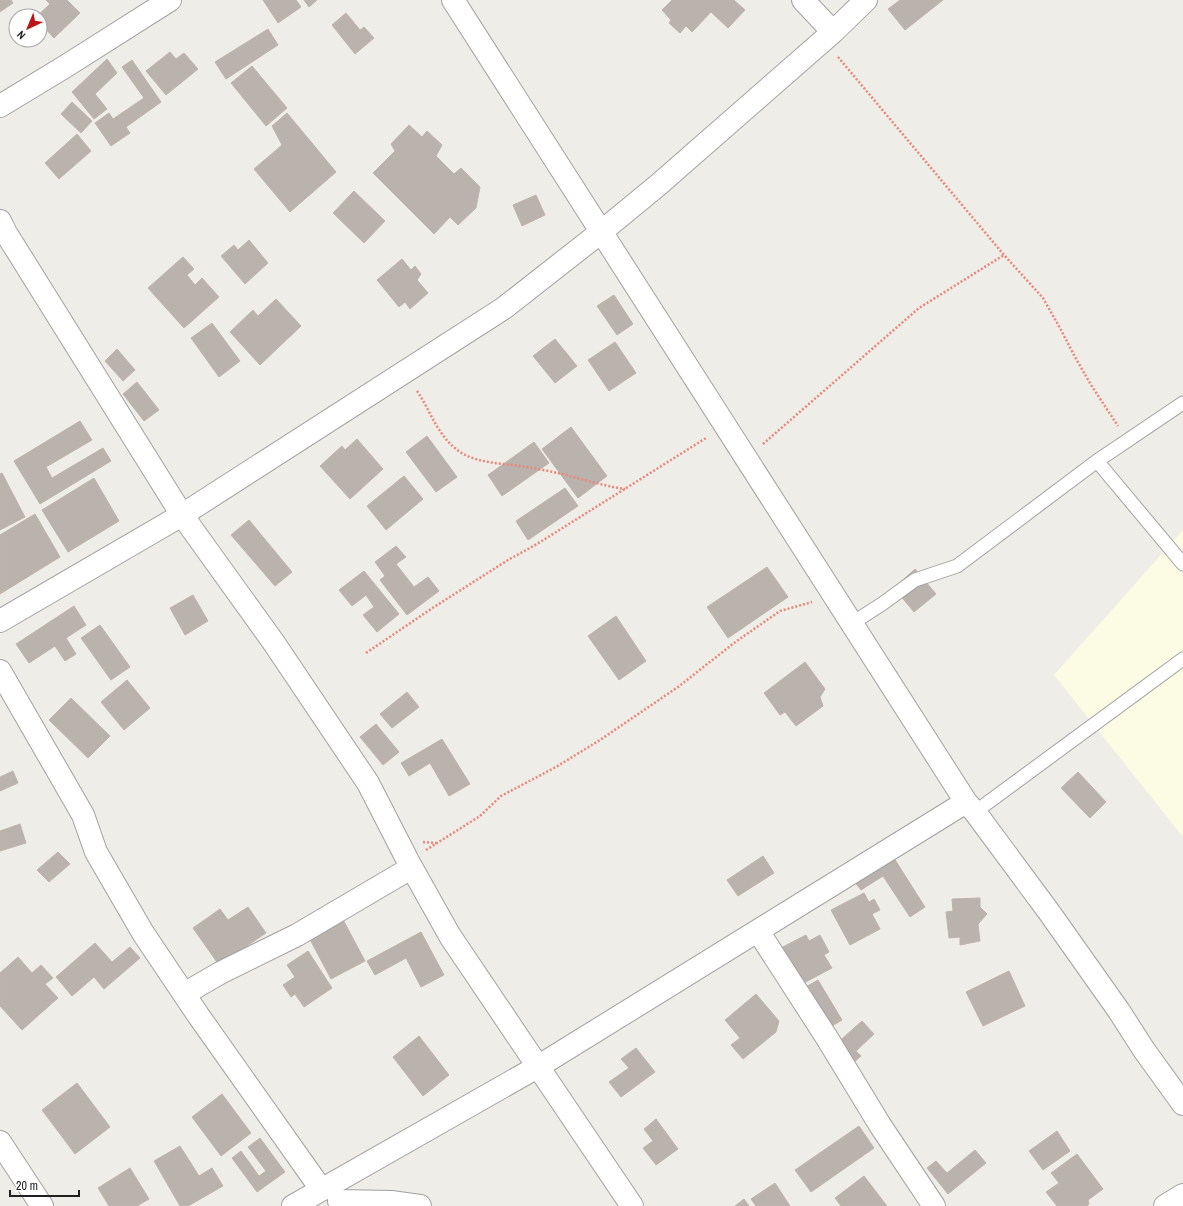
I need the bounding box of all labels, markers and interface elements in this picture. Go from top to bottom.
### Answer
north arrow [8,8,48,48]
text: N [14,28,28,42]
scale bar [10,1172,79,1198]
text: 20 m [16,1178,38,1194]

